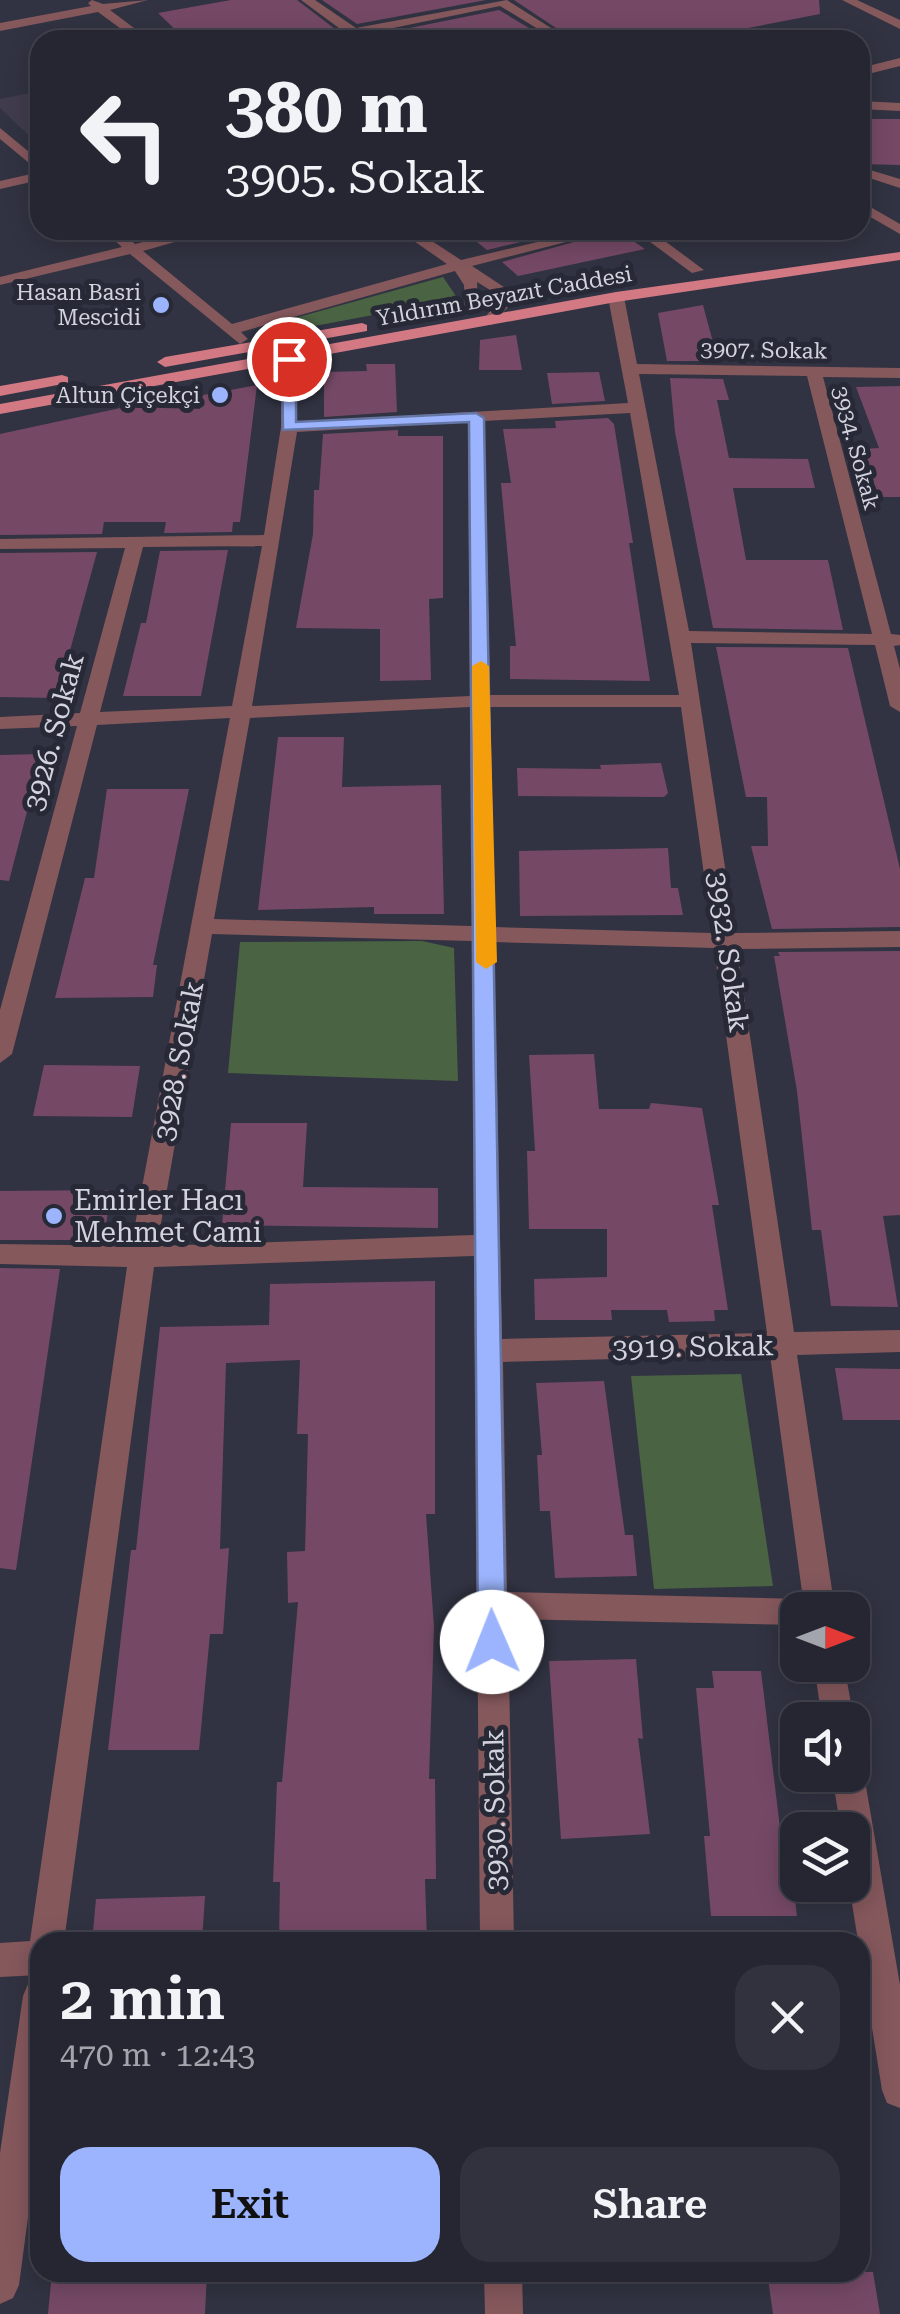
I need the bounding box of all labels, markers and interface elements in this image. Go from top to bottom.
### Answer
text: 380 m [225,67,428,149]
icon: left [60,70,190,200]
text: 3905. Sokak [225,151,485,204]
street label: Yıldırım Beyazıt Caddesi [374,261,634,331]
place label: Hasan Basri Mescidi [16,280,141,330]
marker: Hasan Basri Mescidi [150,294,172,316]
pin [247,317,332,402]
icon: arrive [262,332,317,387]
street label: 3907. Sokak [700,336,828,364]
place label: Altun Çiçekçi [56,383,200,408]
street label: 3934. Sokak [827,383,885,513]
marker: Altun Çiçekçi [209,384,231,406]
street label: 3926. Sokak [17,649,91,814]
street label: 3932. Sokak [700,870,756,1035]
street label: 3928. Sokak [147,978,211,1144]
place label: Emirler Hacı Mehmet Cami [74,1184,262,1249]
marker: Emirler Hacı Mehmet Cami [43,1205,65,1227]
street label: 3919. Sokak [612,1329,774,1365]
position arrow [440,1590,544,1694]
north arrow [780,1592,870,1682]
map controls [780,1592,870,1902]
button: sound [780,1702,870,1792]
street label: 3930. Sokak [477,1729,513,1891]
button: layers [780,1812,870,1902]
text: 2 min [60,1963,225,2034]
button: close [735,1965,840,2070]
text: 470 m · 12:43 [60,2036,255,2074]
button: Exit [60,2147,440,2262]
button: Share [460,2147,840,2262]

